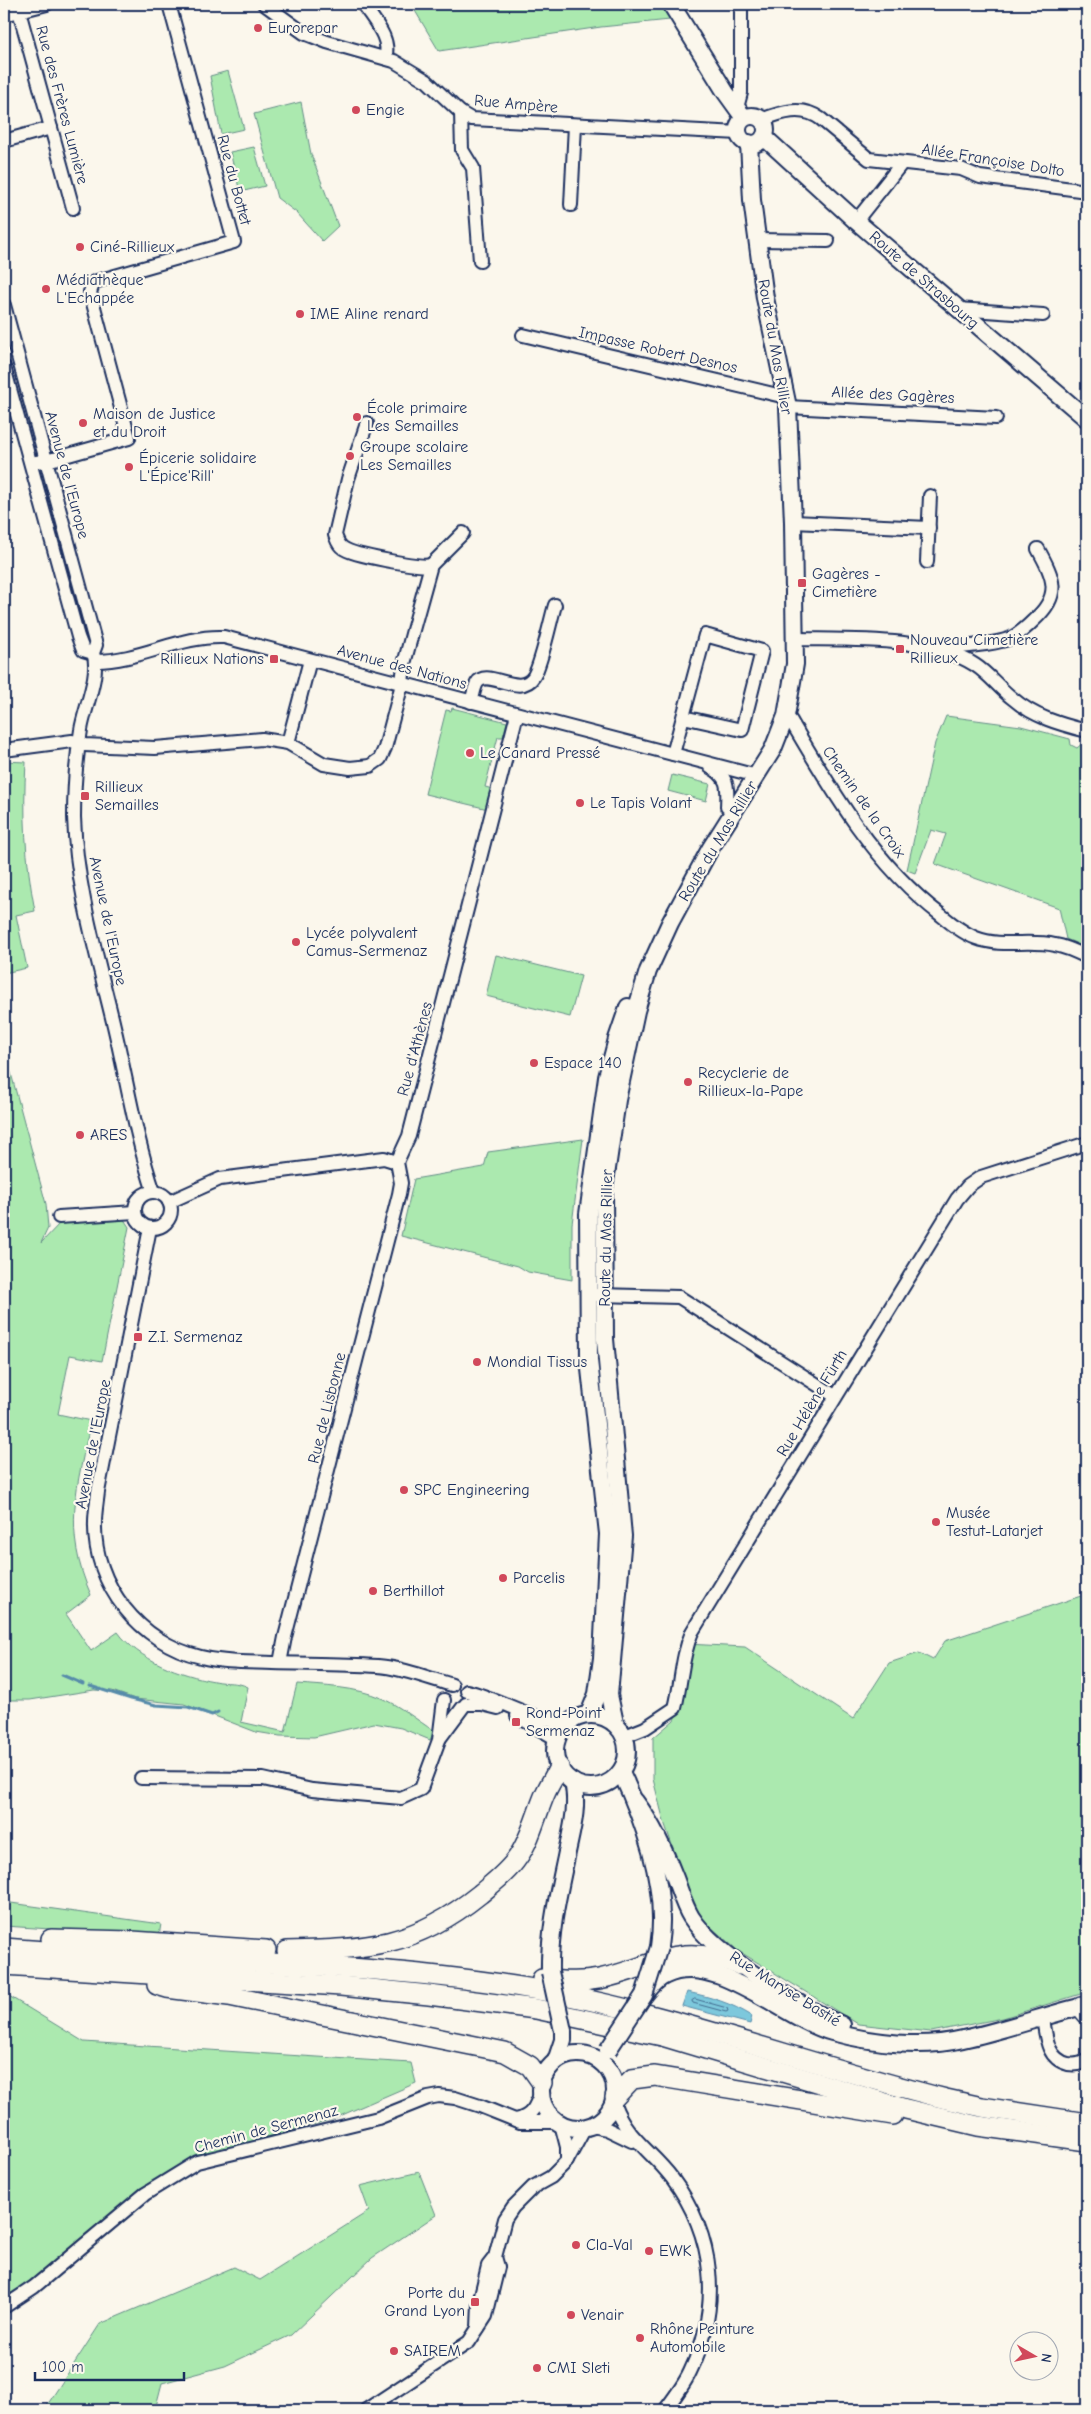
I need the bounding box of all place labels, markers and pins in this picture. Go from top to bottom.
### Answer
place label: Eurorepar [268,19,338,37]
marker: Eurorepar [252,22,264,34]
place label: Engie [366,101,405,119]
marker: Engie [350,104,362,116]
place label: Ciné-Rillieux [90,238,175,256]
marker: Ciné-Rillieux [74,241,86,253]
place label: Médiathèque L'Echappée [56,271,143,307]
marker: Médiathèque L'Echappée [40,283,52,295]
place label: IME Aline renard [310,305,429,323]
marker: IME Aline renard [294,308,306,320]
place label: École primaire Les Semailles [367,398,467,435]
place label: Maison de Justice et du Droit [93,405,215,441]
marker: École primaire Les Semailles [351,411,363,423]
marker: Maison de Justice et du Droit [77,417,89,429]
place label: Groupe scolaire Les Semailles [360,438,468,474]
place label: Épicerie solidaire L'Épice'Rill' [139,448,257,485]
marker: Groupe scolaire Les Semailles [344,450,356,462]
marker: Épicerie solidaire L'Épice'Rill' [123,461,135,473]
place label: Gagères - Cimetière [812,565,881,601]
marker: Gagères - Cimetière [796,577,808,589]
place label: Nouveau Cimetière Rillieux [910,631,1038,667]
marker: Nouveau Cimetière Rillieux [894,643,906,655]
place label: Rillieux Nations [160,650,264,668]
marker: Rillieux Nations [268,653,280,665]
place label: Le Canard Pressé [480,744,600,762]
marker: Le Canard Pressé [464,747,476,759]
place label: Rillieux Semailles [95,778,159,814]
marker: Rillieux Semailles [79,790,91,802]
place label: Le Tapis Volant [590,794,692,812]
marker: Le Tapis Volant [574,797,586,809]
place label: Lycée polyvalent Camus-Sermenaz [306,924,427,960]
marker: Lycée polyvalent Camus-Sermenaz [290,936,302,948]
place label: Espace 140 [544,1054,622,1072]
marker: Espace 140 [528,1057,540,1069]
place label: Recyclerie de Rillieux-la-Pape [698,1064,803,1100]
marker: Recyclerie de Rillieux-la-Pape [682,1076,694,1088]
place label: ARES [90,1126,127,1144]
marker: ARES [74,1129,86,1141]
place label: Z.I. Sermenaz [148,1328,242,1346]
marker: Z.I. Sermenaz [132,1331,144,1343]
place label: Mondial Tissus [487,1353,587,1371]
marker: Mondial Tissus [471,1356,483,1368]
place label: SPC Engineering [414,1481,530,1499]
marker: SPC Engineering [398,1484,410,1496]
place label: Musée Testut-Latarjet [946,1504,1043,1540]
marker: Musée Testut-Latarjet [930,1516,942,1528]
place label: Parcelis [513,1569,565,1587]
marker: Parcelis [497,1572,509,1584]
place label: Berthillot [383,1582,444,1600]
marker: Berthillot [367,1585,379,1597]
place label: Rond-Point Sermenaz [526,1704,602,1740]
marker: Rond-Point Sermenaz [510,1716,522,1728]
place label: Cla-Val [586,2236,633,2254]
marker: Cla-Val [570,2239,582,2251]
place label: EWK [659,2242,692,2260]
marker: EWK [643,2245,655,2257]
place label: Porte du Grand Lyon [384,2284,465,2320]
marker: Porte du Grand Lyon [469,2296,481,2308]
place label: Venair [581,2306,624,2324]
marker: Venair [565,2309,577,2321]
place label: Rhône Peinture Automobile [650,2320,754,2356]
marker: Rhône Peinture Automobile [634,2332,646,2344]
place label: SAIREM [404,2342,461,2360]
marker: SAIREM [388,2345,400,2357]
place label: CMI Sleti [547,2359,610,2377]
marker: CMI Sleti [531,2362,543,2374]

